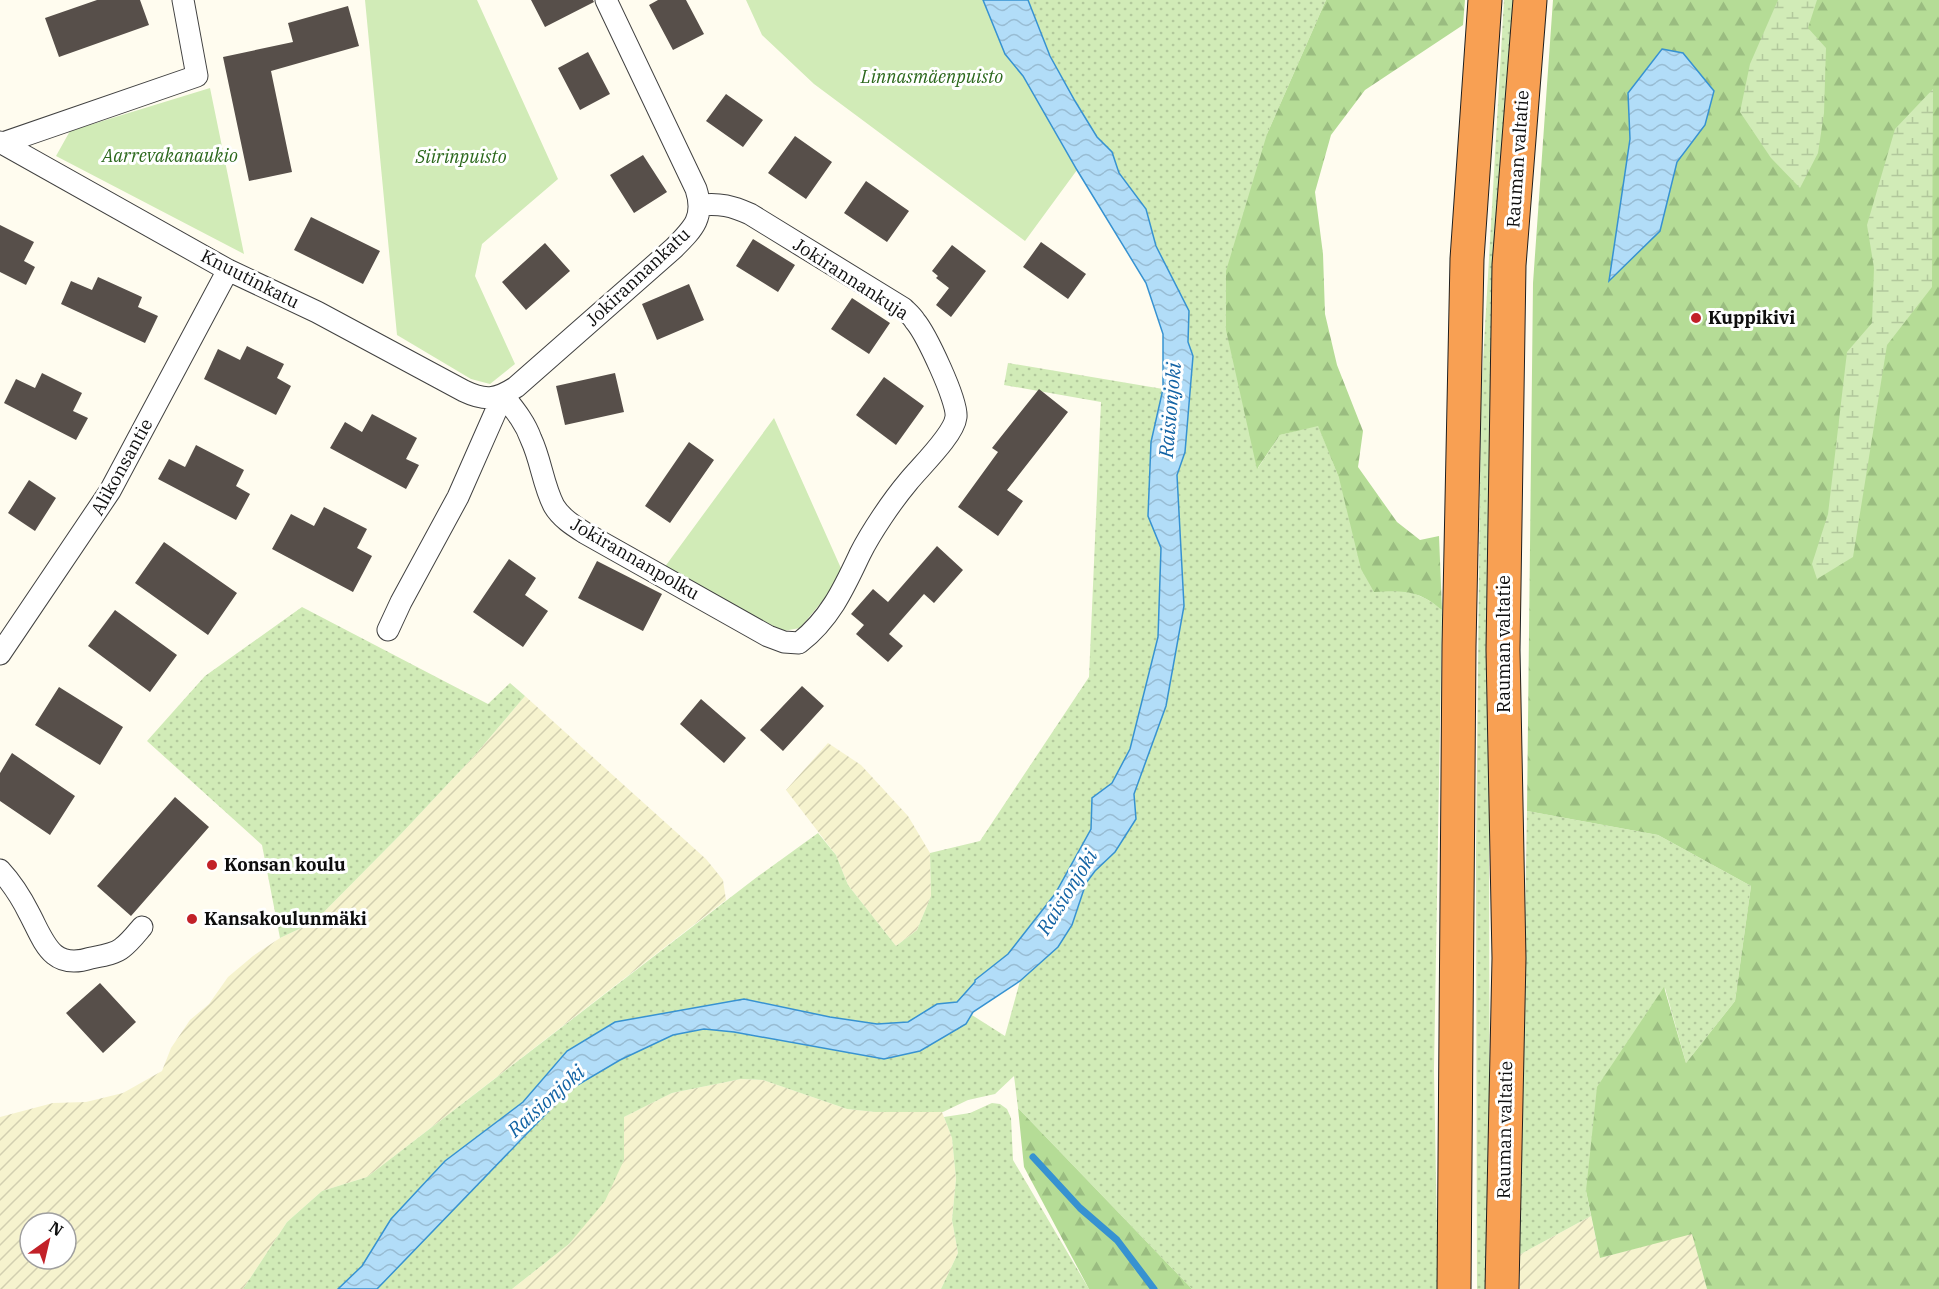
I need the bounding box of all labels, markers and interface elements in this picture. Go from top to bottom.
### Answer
park label: Linnasmäenpuisto [860,65,1003,88]
street label: Rauman valtatie [1501,89,1534,229]
park label: Aarrevakanaukio [101,144,238,167]
park label: Siirinpuisto [414,145,507,168]
street label: Jokirannankatu [581,222,695,331]
street label: Jokirannankuja [789,233,914,325]
street label: Knuutinkatu [197,244,303,313]
place label: Kuppikivi [1708,306,1795,329]
marker: Kuppikivi [1689,311,1703,325]
water label: Raisionjoki [1152,361,1187,460]
street label: Alikonsantie [86,414,158,519]
street label: Jokirannanpolku [567,512,704,605]
street label: Rauman valtatie [1492,575,1515,713]
water label: Raisionjoki [1029,844,1103,940]
place label: Konsan koulu [224,853,346,876]
marker: Konsan koulu [205,858,219,872]
place label: Kansakoulunmäki [204,907,367,930]
marker: Kansakoulunmäki [185,912,199,926]
water label: Raisionjoki [500,1059,590,1143]
street label: Rauman valtatie [1492,1061,1517,1199]
north arrow [18,1211,78,1271]
text: N [46,1217,67,1240]

